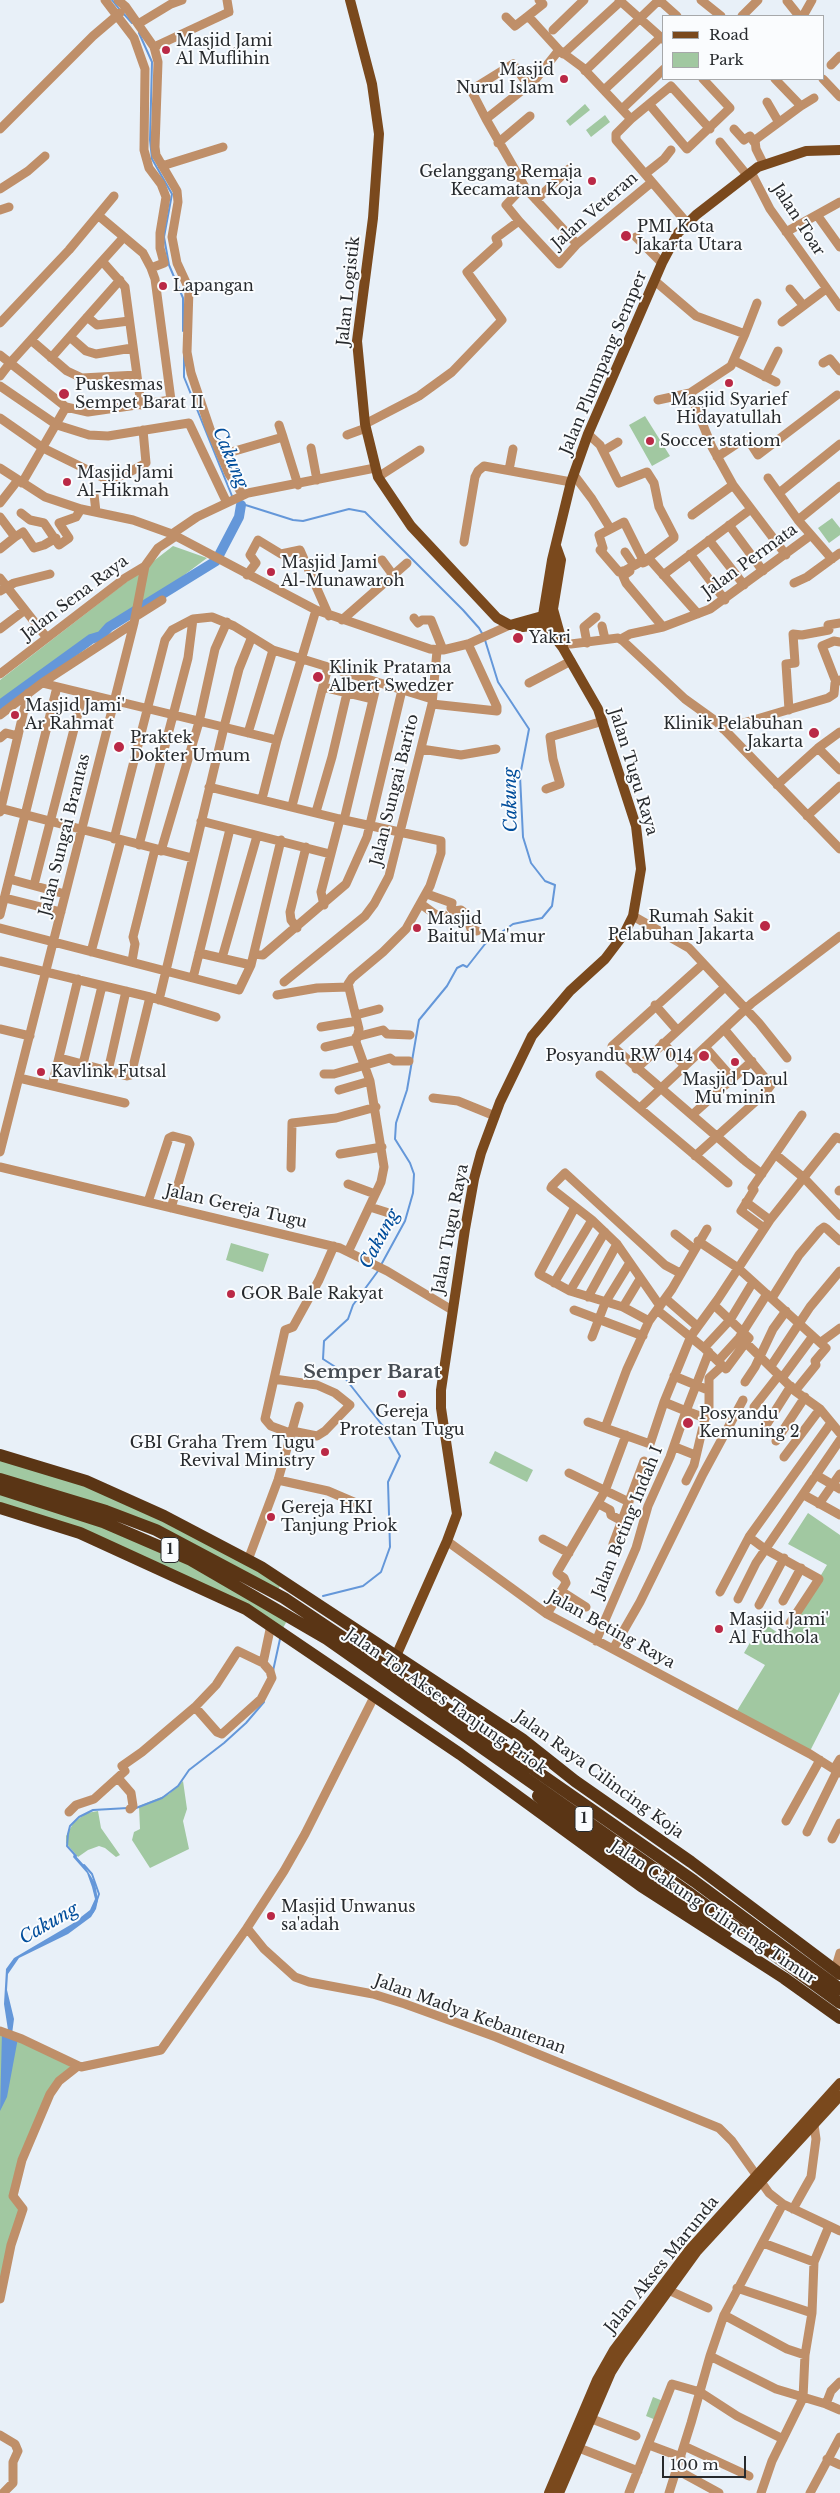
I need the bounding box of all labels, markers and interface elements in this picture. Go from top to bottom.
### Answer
legend [662,15,825,80]
text: Road [709,25,749,44]
place label: Masjid Jami Al Muflihin [176,31,273,69]
marker: Masjid Jami Al Muflihin [160,44,172,56]
text: Park [709,50,744,69]
place label: Masjid Nurul Islam [456,60,554,98]
marker: Masjid Nurul Islam [558,73,570,85]
place label: Gelanggang Remaja Kecamatan Koja [419,162,582,200]
street label: Jalan Veteran [548,169,642,253]
marker: Gelanggang Remaja Kecamatan Koja [586,175,598,187]
street label: Jalan Toar [768,180,828,260]
place label: PMI Kota Jakarta Utara [637,217,742,255]
marker: PMI Kota Jakarta Utara [619,229,633,243]
street label: Jalan Logistik [334,235,364,347]
street label: Jalan Plumpang Semper [557,268,651,458]
place label: Lapangan [173,276,254,296]
marker: Lapangan [157,280,169,292]
place label: Puskesmas Sempet Barat II [75,375,204,413]
marker: Masjid Syarief Hidayatullah [723,377,735,389]
marker: Puskesmas Sempet Barat II [57,387,71,401]
place label: Masjid Syarief Hidayatullah [670,390,788,428]
water label: Cakung [207,424,253,492]
place label: Soccer statiom [660,431,781,451]
marker: Soccer statiom [644,435,656,447]
place label: Masjid Jami Al-Hikmah [77,463,174,501]
marker: Masjid Jami Al-Hikmah [61,476,73,488]
street label: Jalan Permata [699,520,801,602]
street label: Jalan Sena Raya [18,552,132,644]
place label: Masjid Jami Al-Munawaroh [281,553,404,591]
marker: Masjid Jami Al-Munawaroh [265,566,277,578]
place label: Yakri [529,628,571,648]
marker: Yakri [511,631,525,645]
place label: Klinik Pratama Albert Swedzer [329,658,454,696]
marker: Klinik Pratama Albert Swedzer [311,670,325,684]
place label: Masjid Jami' Ar Rahmat [25,696,125,734]
street label: Jalan Tugu Raya [605,706,661,838]
marker: Masjid Jami' Ar Rahmat [9,709,21,721]
street label: Jalan Sungai Barito [367,712,423,868]
place label: Klinik Pelabuhan Jakarta [663,714,803,752]
marker: Klinik Pelabuhan Jakarta [807,726,821,740]
place label: Praktek Dokter Umum [130,728,250,766]
marker: Praktek Dokter Umum [112,740,126,754]
street label: Jalan Sungai Brantas [36,752,94,918]
water label: Cakung [500,768,522,832]
place label: Rumah Sakit Pelabuhan Jakarta [608,907,754,945]
place label: Masjid Baitul Ma'mur [427,909,545,947]
marker: Rumah Sakit Pelabuhan Jakarta [758,919,772,933]
marker: Masjid Baitul Ma'mur [411,922,423,934]
place label: Posyandu RW 014 [546,1046,693,1066]
marker: Posyandu RW 014 [697,1049,711,1063]
marker: Masjid Darul Mu'minin [729,1056,741,1068]
place label: Kavlink Futsal [51,1062,167,1082]
marker: Kavlink Futsal [35,1066,47,1078]
place label: Masjid Darul Mu'minin [682,1070,788,1108]
street label: Jalan Tugu Raya [429,1162,473,1296]
street label: Jalan Gereja Tugu [163,1181,309,1233]
water label: Cakung [355,1205,405,1273]
place label: GOR Bale Rakyat [241,1284,383,1304]
marker: GOR Bale Rakyat [225,1288,237,1300]
district label: Semper Barat [303,1362,441,1384]
marker: Gereja Protestan Tugu [396,1388,408,1400]
place label: Gereja Protestan Tugu [340,1402,464,1440]
place label: Posyandu Kemuning 2 [699,1404,800,1442]
marker: Posyandu Kemuning 2 [681,1416,695,1430]
place label: GBI Graha Trem Tugu Revival Ministry [130,1433,315,1471]
street label: Jalan Beting Indah I [589,1443,667,1601]
marker: GBI Graha Trem Tugu Revival Ministry [319,1446,331,1458]
place label: Gereja HKI Tanjung Priok [281,1498,397,1536]
marker: Gereja HKI Tanjung Priok [265,1511,277,1523]
road number: 1 [161,1538,179,1562]
street label: Jalan Beting Raya [544,1587,678,1673]
place label: Masjid Jami' Al Fudhola [729,1610,829,1648]
marker: Masjid Jami' Al Fudhola [713,1623,725,1635]
street label: Jalan Tol Akses Tanjung Priok [341,1625,551,1779]
street label: Jalan Raya Cilincing Koja [511,1707,687,1843]
road number: 1 [575,1806,593,1832]
street label: Jalan Cakung Cilincing Timur [606,1837,820,1989]
place label: Masjid Unwanus sa'adah [281,1897,416,1935]
water label: Cakung [16,1899,82,1949]
marker: Masjid Unwanus sa'adah [265,1910,277,1922]
street label: Jalan Madya Kebantenan [372,1971,568,2059]
street label: Jalan Akses Marunda [601,2193,723,2337]
scale bar [665,2446,749,2478]
text: 100 m [670,2455,719,2474]

